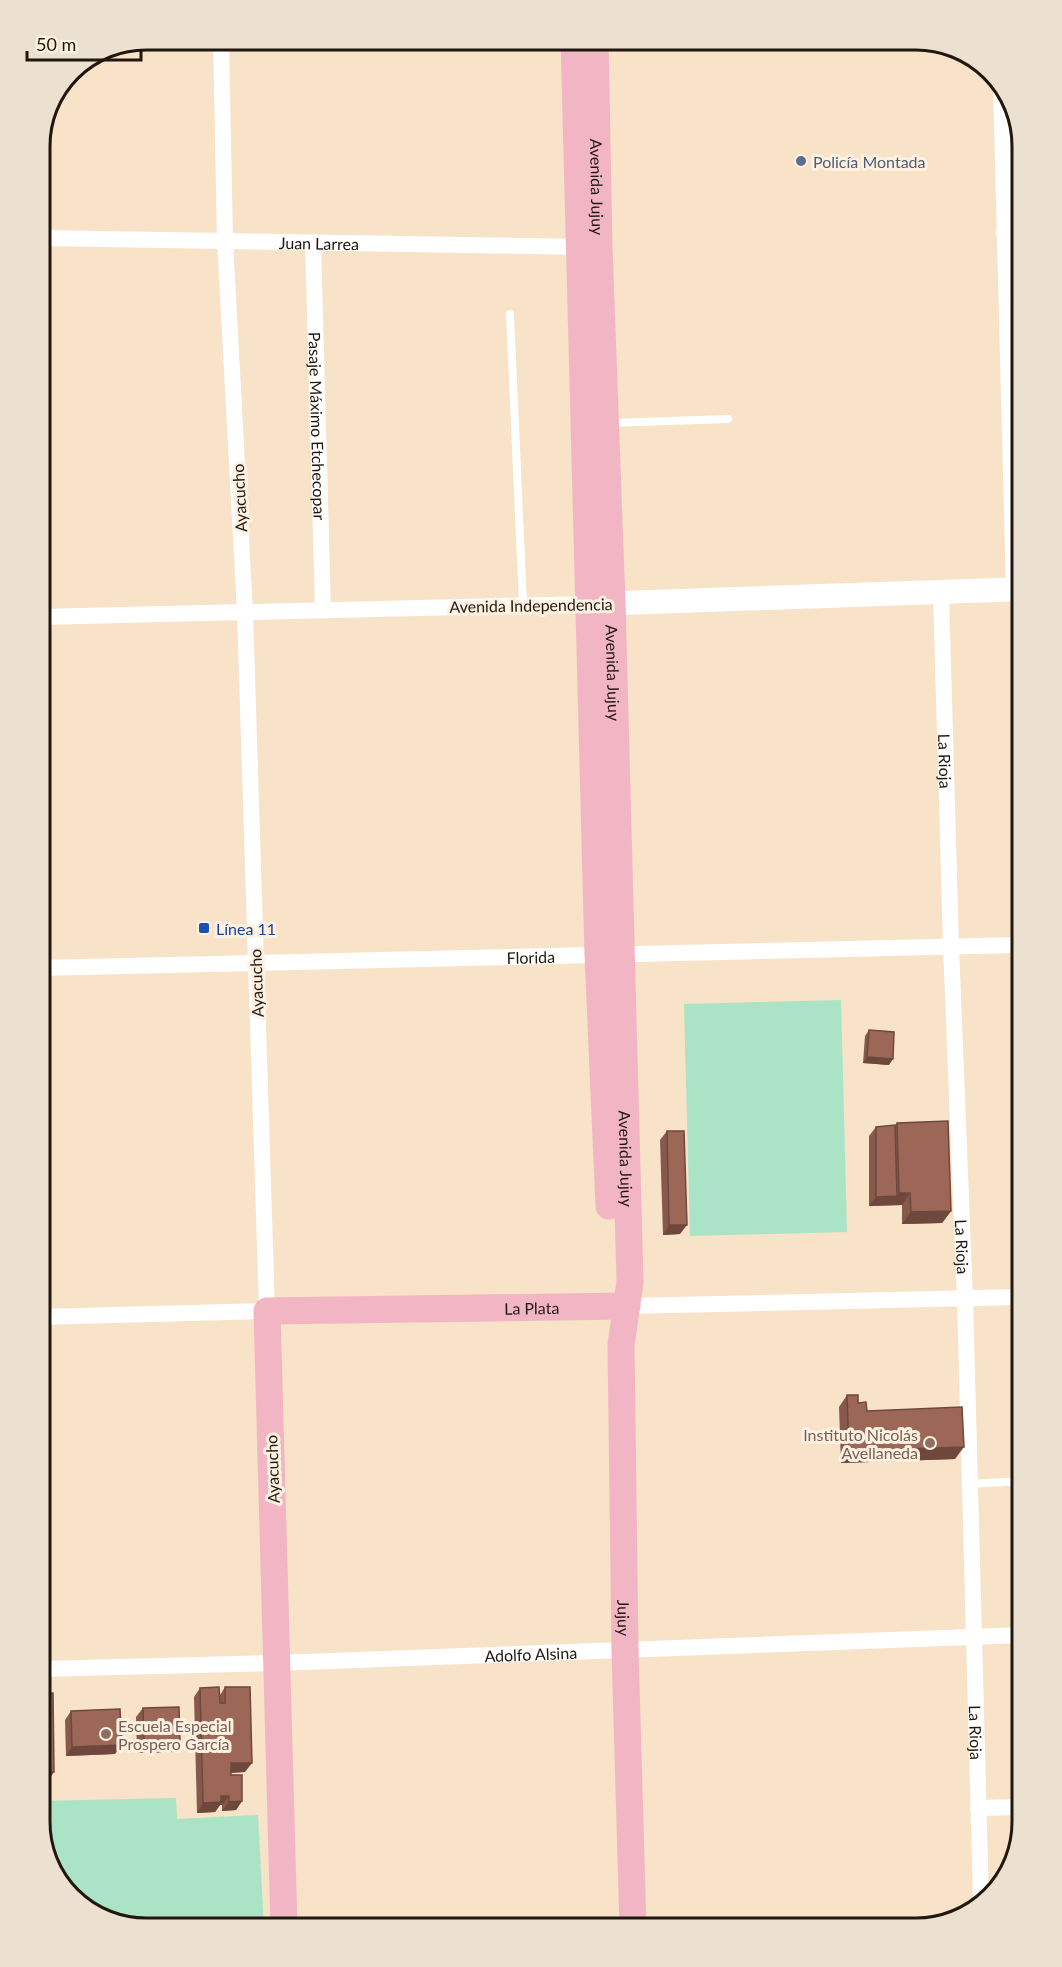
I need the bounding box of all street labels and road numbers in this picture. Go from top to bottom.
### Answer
street label: Avenida Jujuy [587,139,608,236]
street label: Juan Larrea [279,232,359,253]
street label: Pasaje Máximo Etchecopar [306,332,330,520]
street label: Ayacucho [228,463,250,533]
street label: Avenida Independencia [449,594,613,616]
street label: Avenida Jujuy [603,624,625,722]
street label: La Rioja [935,733,956,789]
street label: Florida [506,946,555,967]
street label: Ayacucho [245,948,267,1018]
street label: Avenida Jujuy [616,1110,638,1208]
street label: La Rioja [952,1219,974,1274]
street label: La Plata [504,1297,559,1317]
street label: Ayacucho [261,1434,283,1504]
street label: Jujuy [615,1599,634,1637]
street label: Adolfo Alsina [484,1642,577,1665]
street label: La Rioja [966,1705,987,1760]

